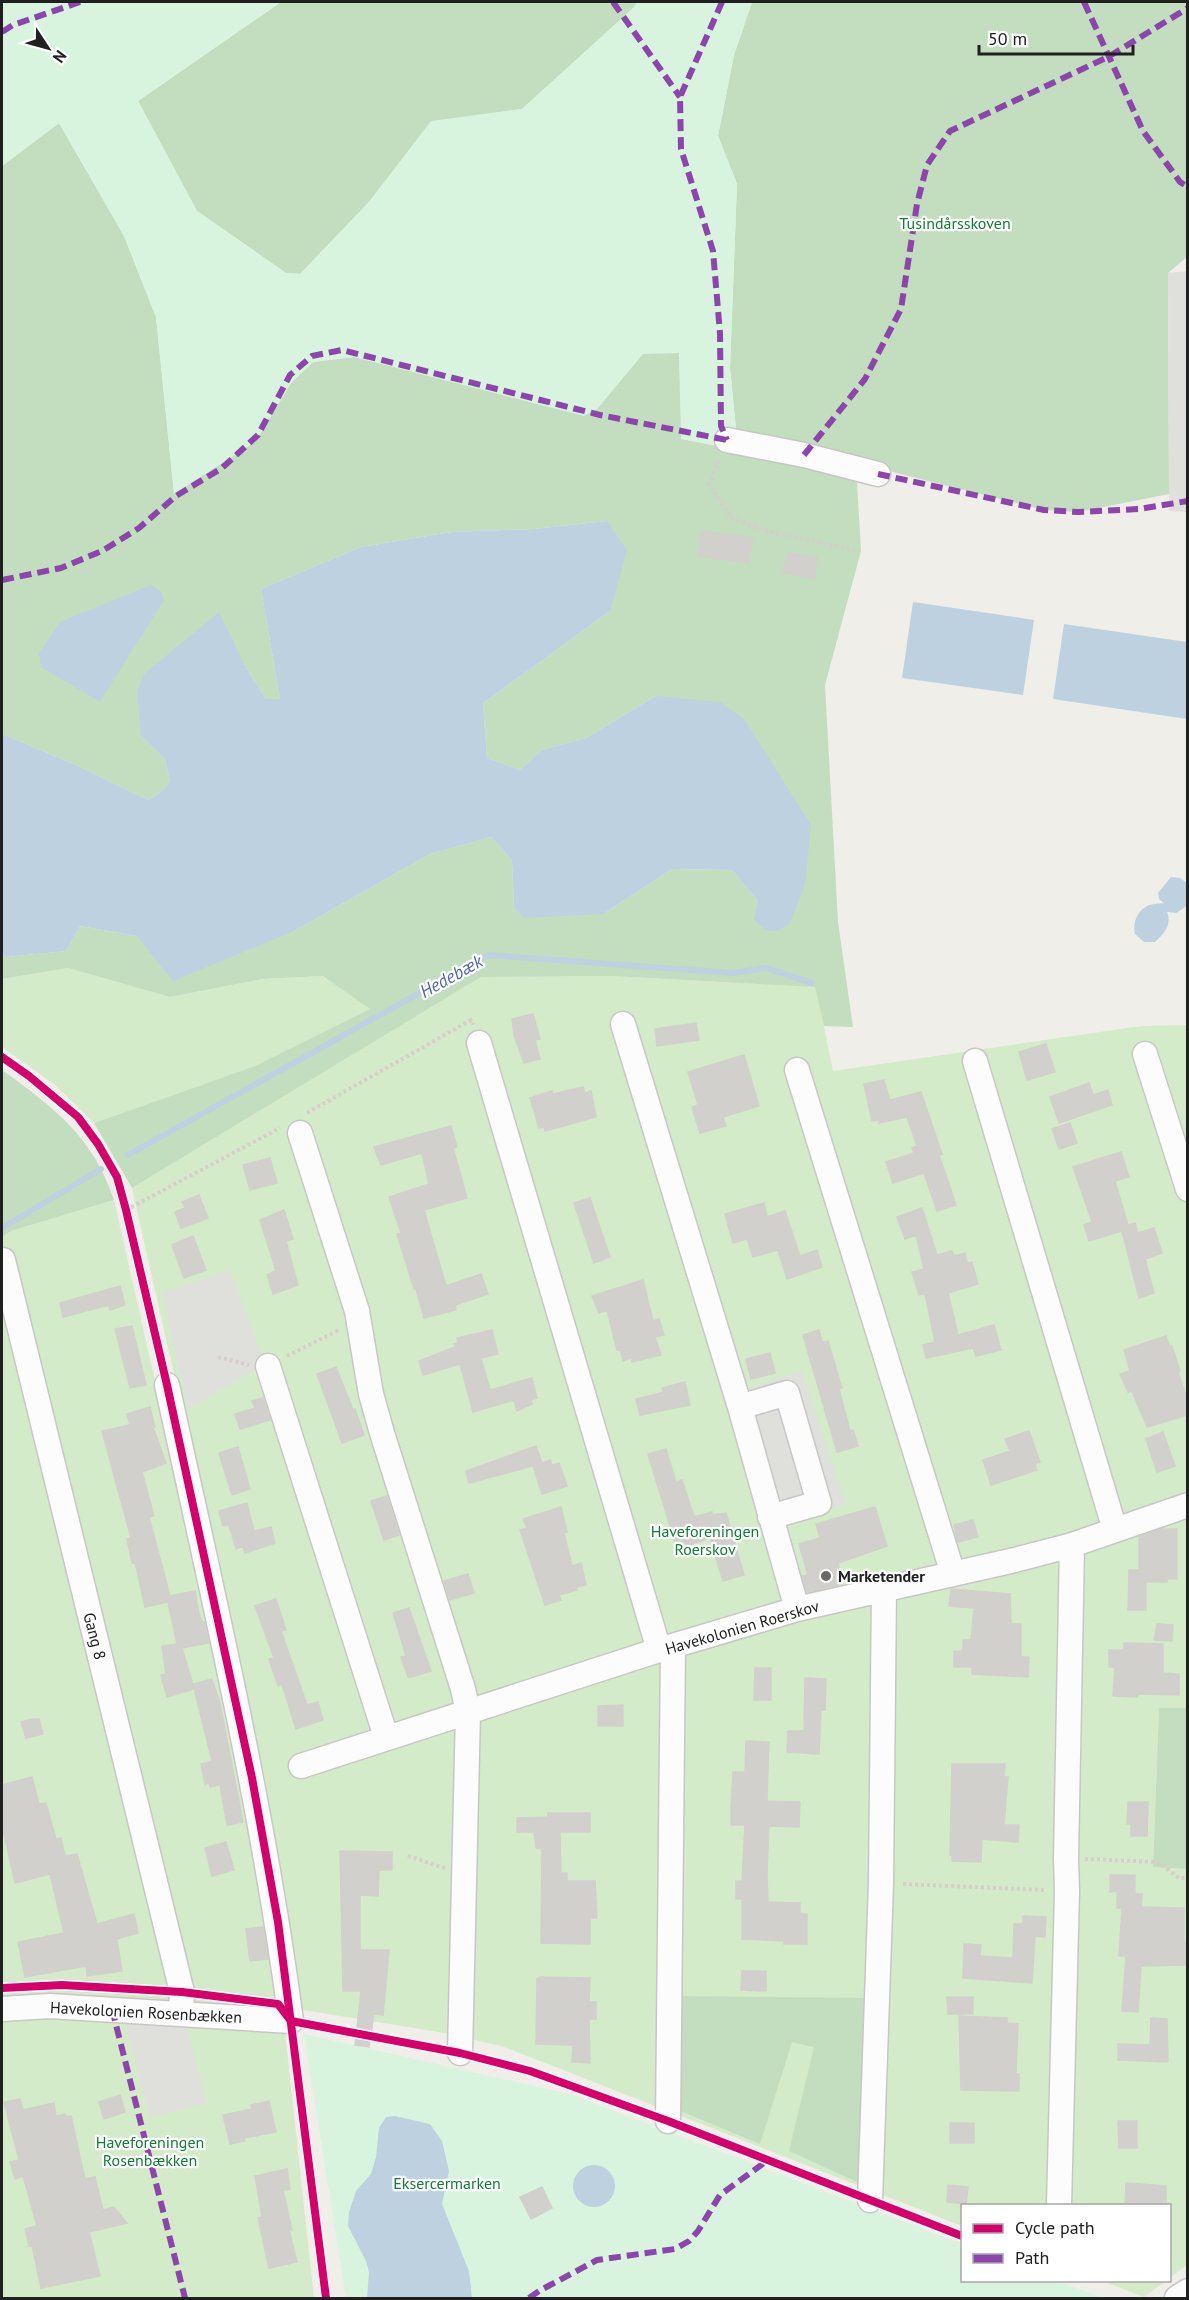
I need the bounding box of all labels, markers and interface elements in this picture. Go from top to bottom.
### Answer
north arrow [18,18,78,78]
scale bar [979,18,1134,56]
text: 50 m [988,27,1027,50]
text: N [49,47,71,67]
park label: Tusindårsskoven [899,213,1011,233]
water label: Hedebæk [416,949,487,1003]
park label: Haveforeningen Roerskov [651,1521,759,1559]
place label: Marketender [838,1566,925,1586]
marker: Marketender [819,1569,833,1583]
street label: Havekolonien Roerskov [663,1595,821,1659]
street label: Gang 8 [79,1610,111,1662]
street label: Havekolonien Rosenbækken [50,1997,242,2027]
park label: Haveforeningen Rosenbækken [96,2132,204,2170]
park label: Eksercermarken [393,2173,501,2193]
legend [961,2204,1171,2282]
text: Cycle path [1015,2216,1095,2239]
text: Path [1015,2246,1049,2269]

